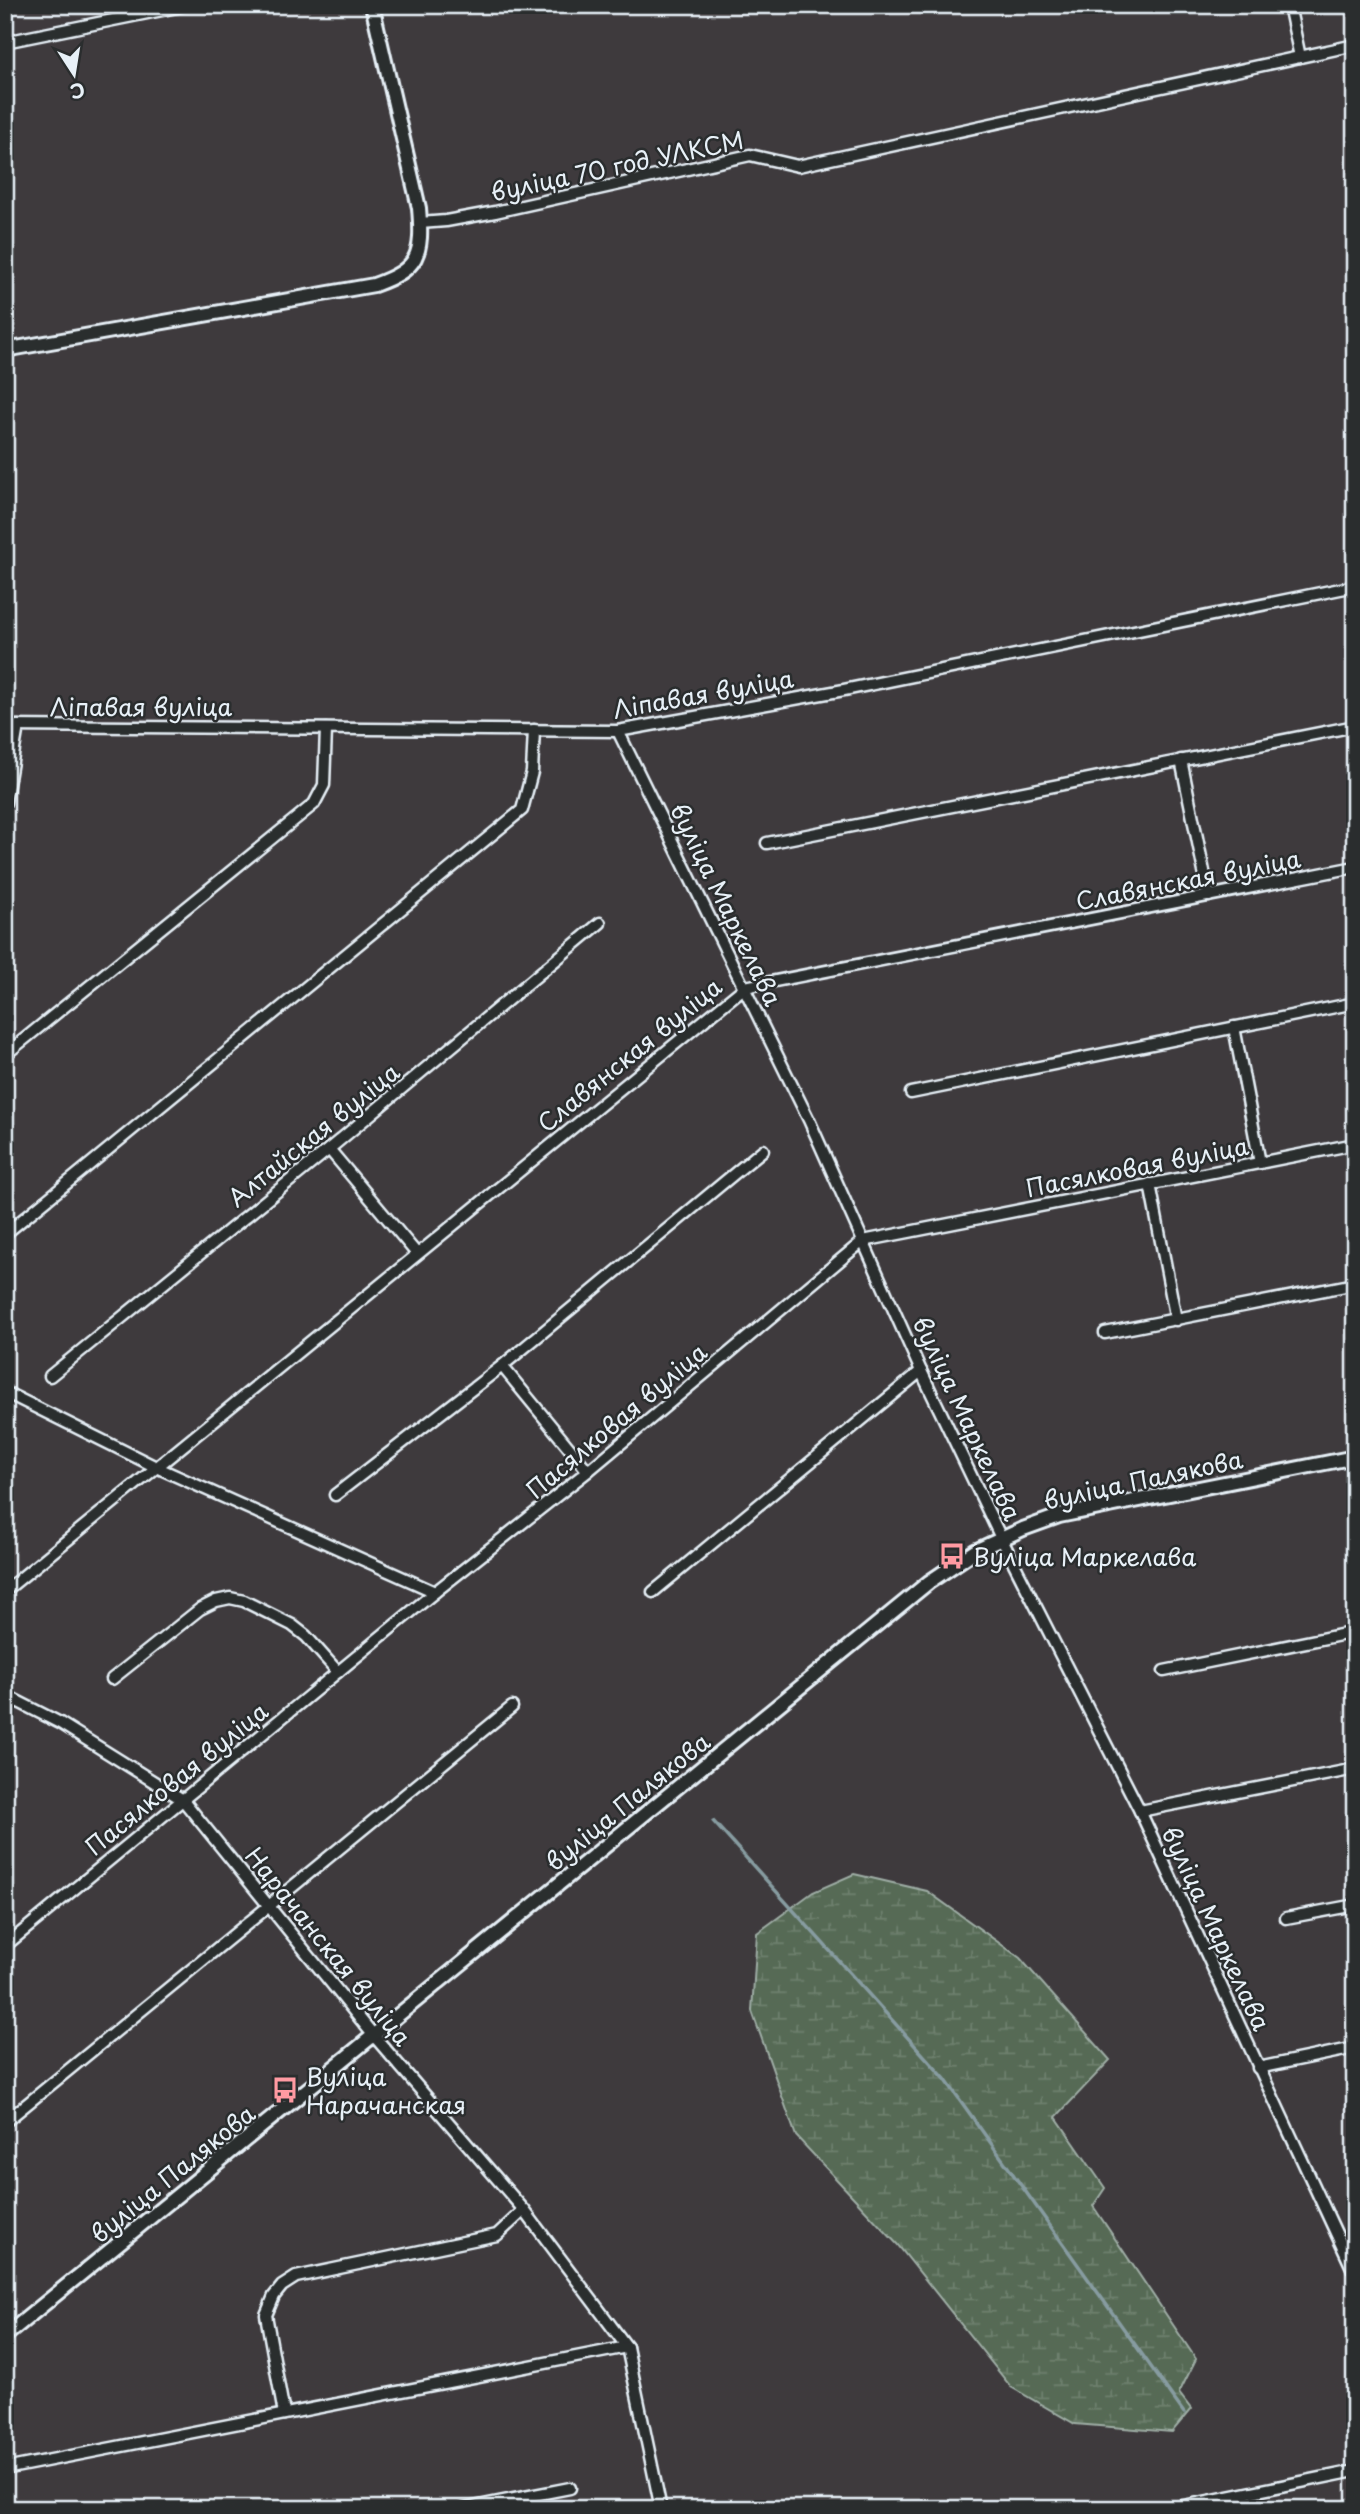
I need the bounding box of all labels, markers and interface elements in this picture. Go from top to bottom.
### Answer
north arrow [38,38,108,108]
text: С [68,76,88,107]
street label: вуліца 70 год УЛКСМ [487,121,747,209]
street label: Ліпавая вуліца [610,659,796,727]
street label: Ліпавая вуліца [50,688,233,724]
street label: вуліца Маркелава [662,796,792,1012]
street label: Славянская вуліца [1072,839,1304,918]
street label: Славянская вуліца [529,968,729,1140]
street label: Алтайская вуліца [219,1053,407,1215]
street label: Пасялковая вуліца [1023,1127,1252,1205]
street label: вуліца Маркелава [905,1310,1031,1526]
street label: Пасялковая вуліца [518,1333,714,1506]
street label: вуліца Палякова [1040,1440,1246,1518]
place label: Вуліца Маркелава [973,1538,1196,1574]
bus stop icon: Вуліца Маркелава [937,1541,967,1571]
street label: Пасялковая вуліца [77,1693,275,1863]
street label: вуліца Палякова [537,1723,717,1879]
street label: вуліца Маркелава [1154,1820,1280,2036]
street label: Нарачанская вуліца [237,1839,421,2053]
place label: Вуліца Нарачанская [306,2058,466,2122]
bus stop icon: Вуліца Нарачанская [270,2075,300,2105]
street label: вуліца Палякова [82,2095,262,2251]

